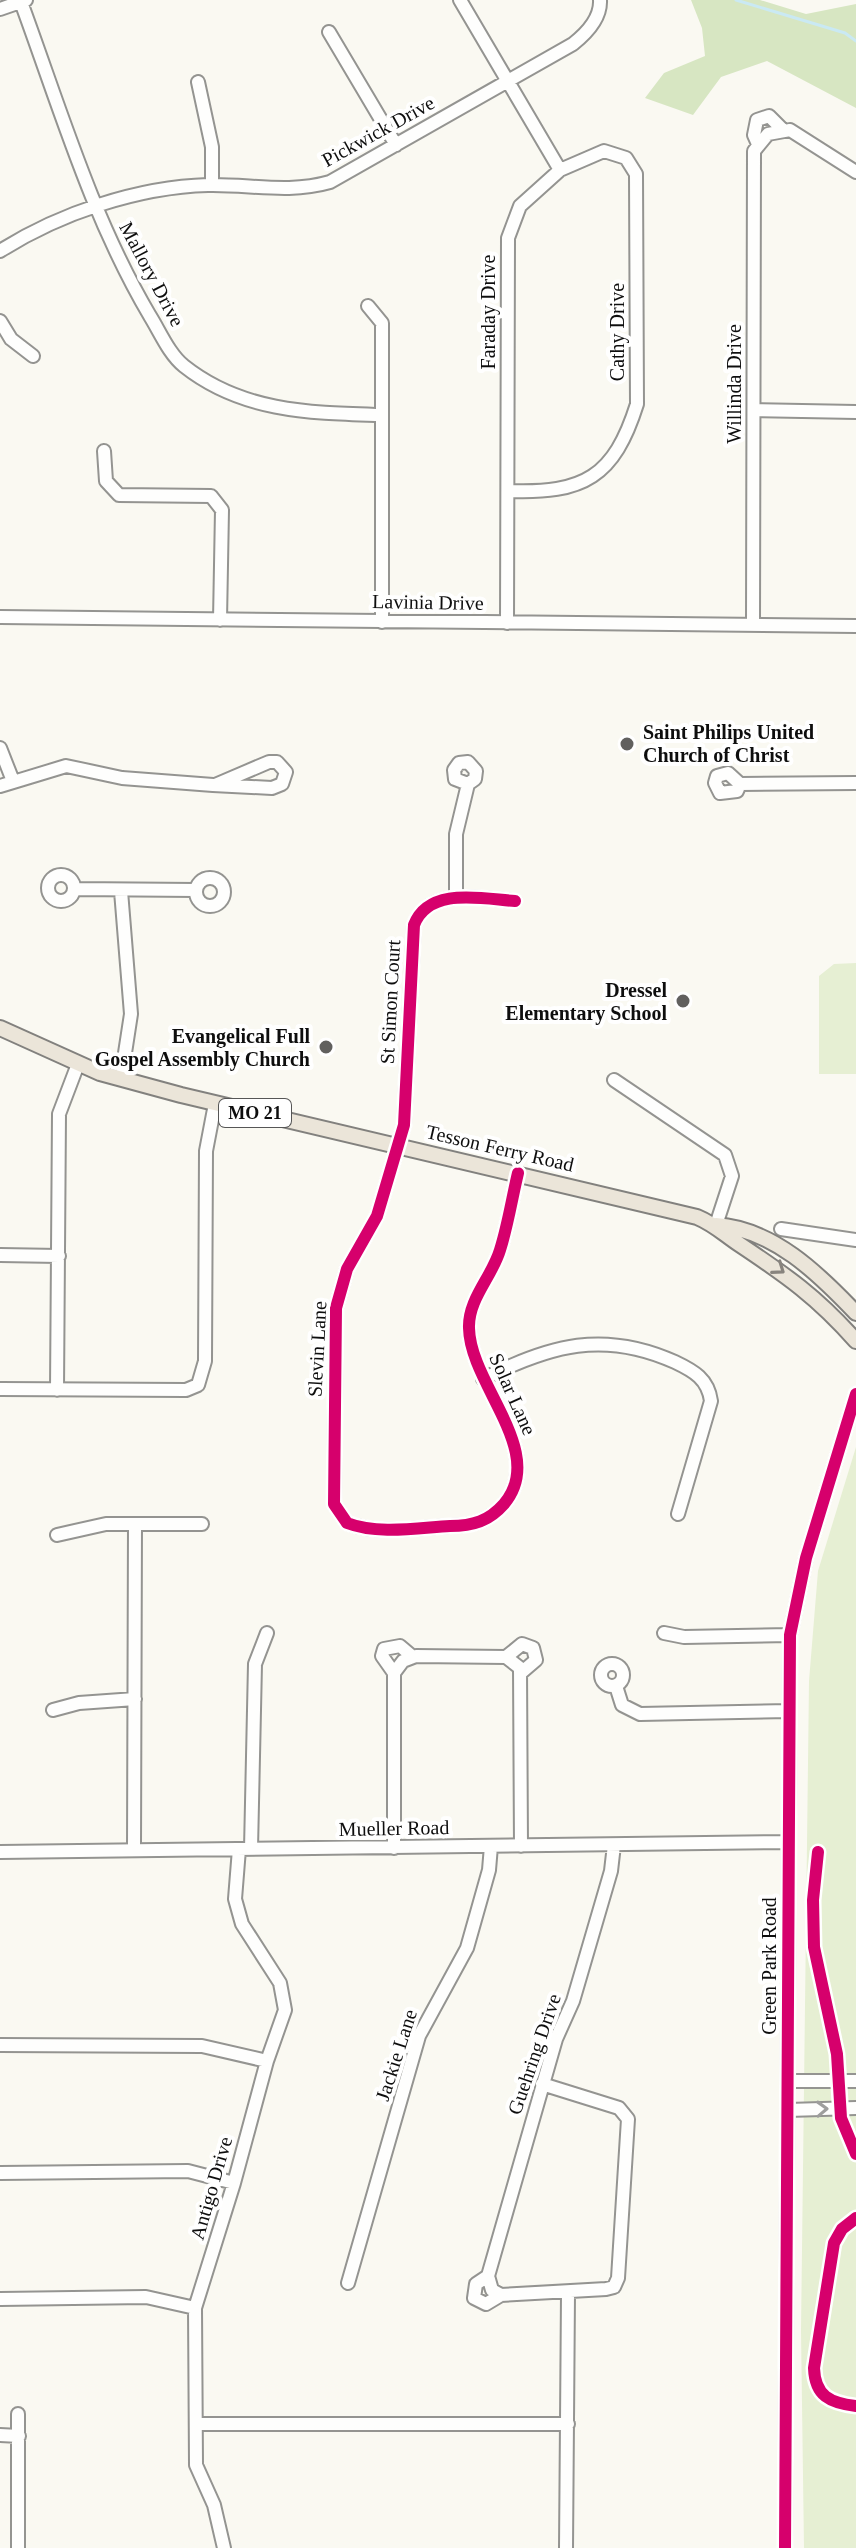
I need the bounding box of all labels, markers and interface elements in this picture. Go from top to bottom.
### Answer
street label: Pickwick Drive [318,91,438,171]
street label: Mallory Drive [114,218,189,330]
street label: Faraday Drive [477,254,500,369]
street label: Cathy Drive [606,283,629,381]
street label: Willinda Drive [723,324,745,444]
street label: Lavinia Drive [372,590,484,614]
place label: Saint Philips United Church of Christ [643,721,814,766]
marker: Saint Philips United Church of Christ [618,735,636,753]
street label: St Simon Court [376,939,404,1065]
place label: Dressel Elementary School [505,979,667,1025]
marker: Dressel Elementary School [674,992,692,1010]
place label: Evangelical Full Gospel Assembly Church [95,1025,310,1071]
marker: Evangelical Full Gospel Assembly Church [317,1038,335,1056]
road number: MO 21 [219,1099,291,1127]
street label: Tesson Ferry Road [424,1120,576,1177]
one-way arrow [771,1259,785,1274]
street label: Slevin Lane [304,1300,331,1398]
street label: Solar Lane [485,1350,541,1438]
street label: Mueller Road [339,1816,449,1840]
street label: Green Park Road [758,1897,780,2035]
street label: Guehring Drive [503,1991,566,2118]
street label: Jackie Lane [371,2006,421,2104]
one-way arrow [816,2100,829,2117]
street label: Antigo Drive [186,2134,237,2242]

